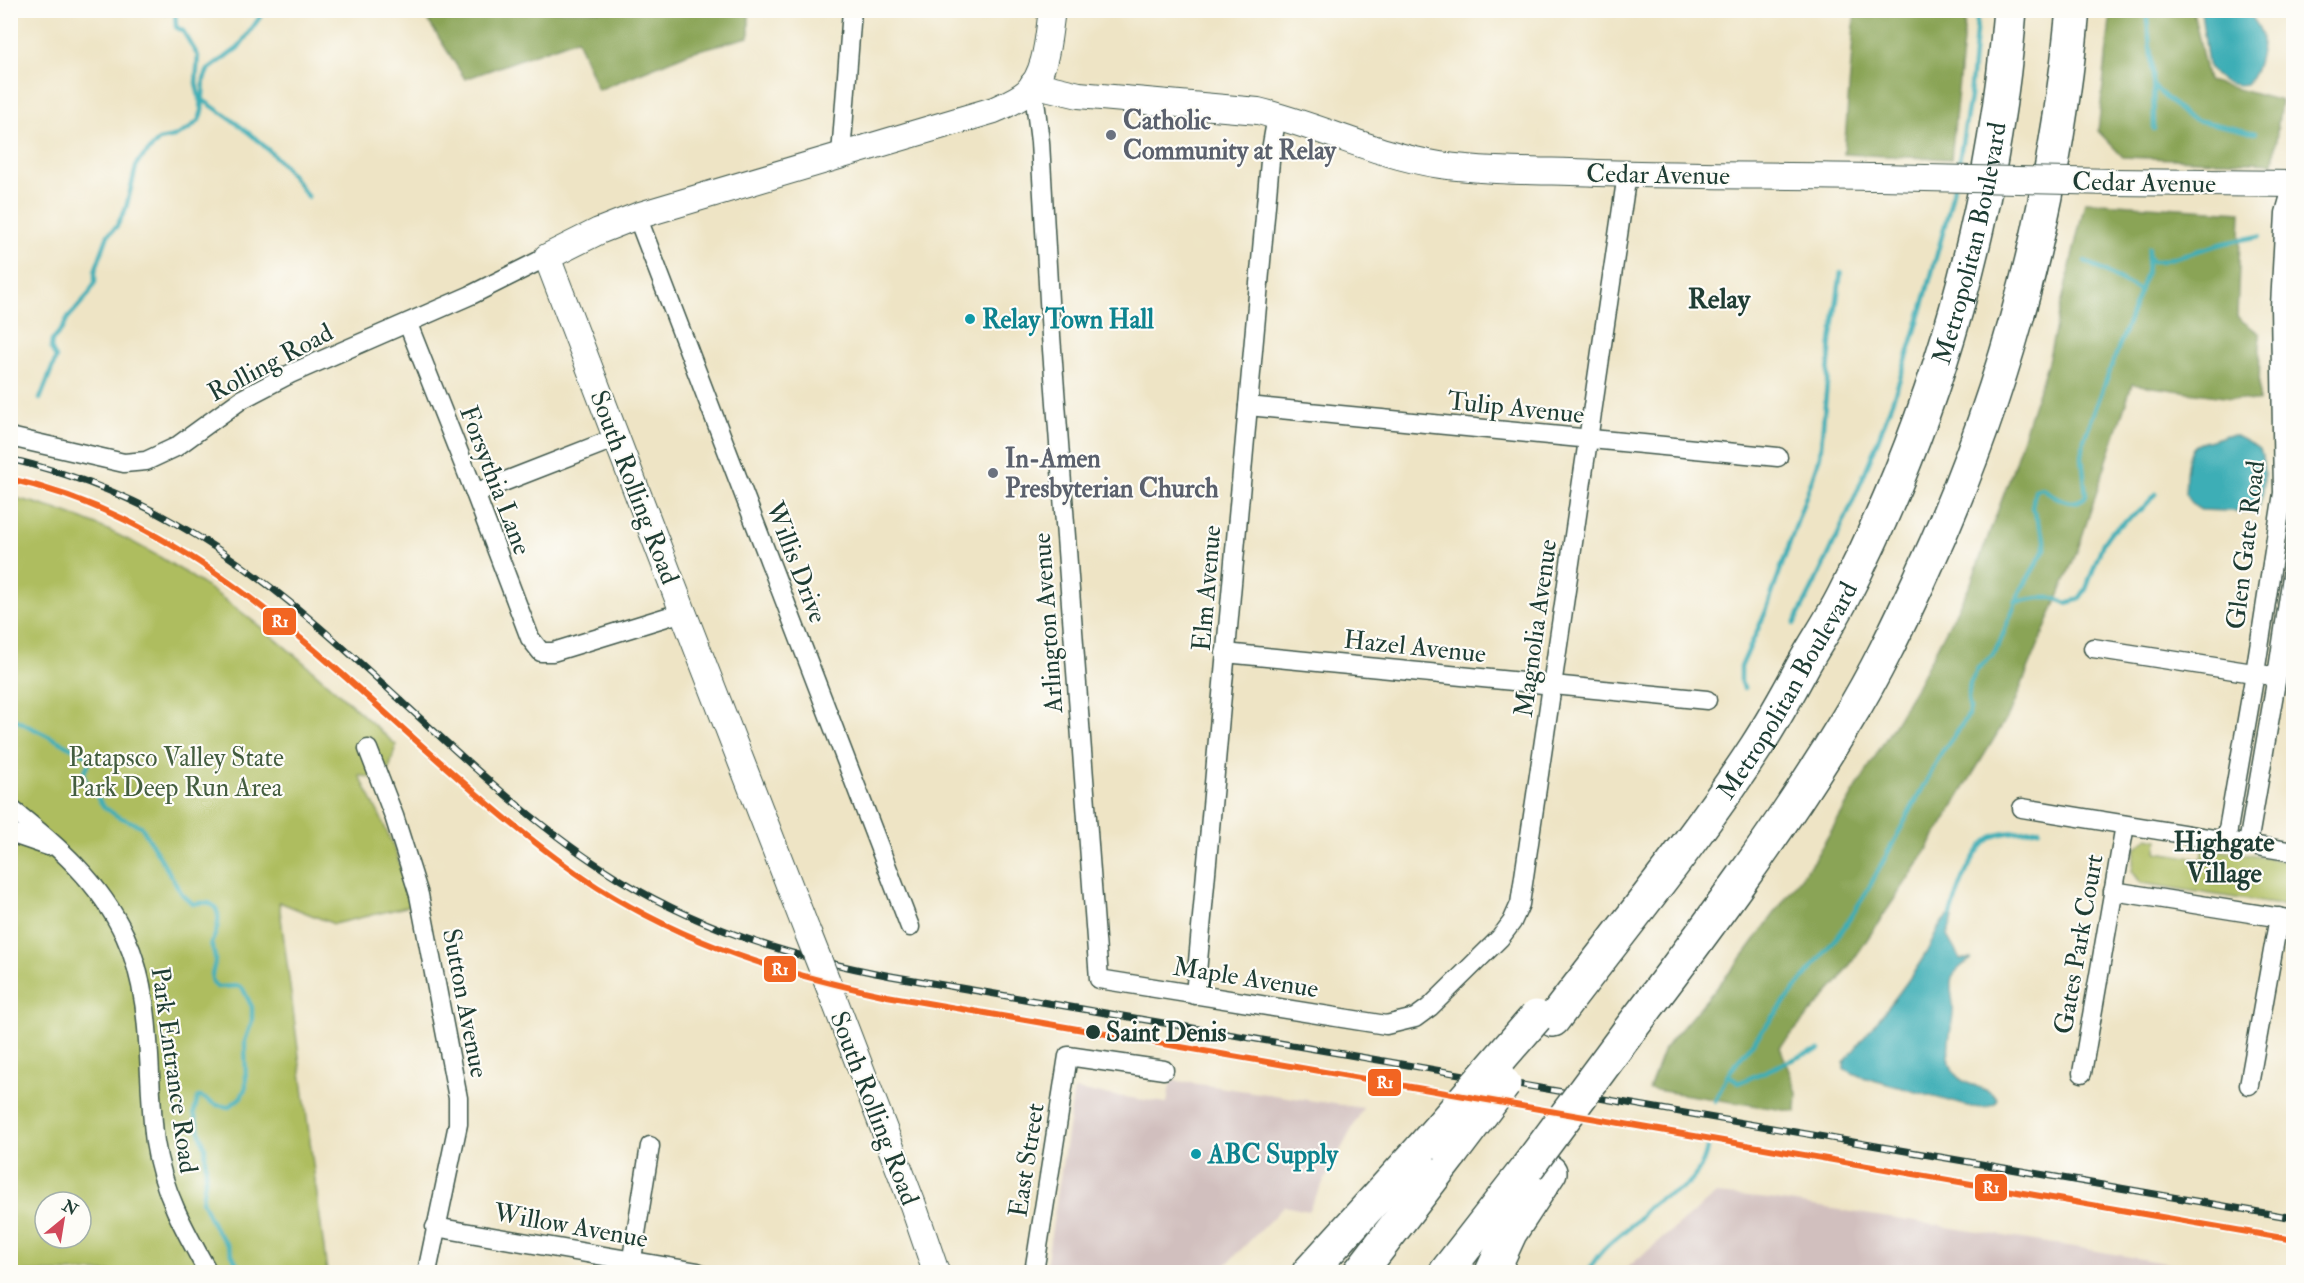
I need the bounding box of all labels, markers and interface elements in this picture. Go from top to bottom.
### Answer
place label: Catholic Community at Relay [1123,105,1338,168]
street label: Metropolitan Boulevard [1926,120,2014,368]
marker: Catholic Community at Relay [1104,128,1118,142]
street label: Cedar Avenue [1586,158,1730,192]
street label: Cedar Avenue [2072,166,2216,200]
district label: Relay [1688,282,1752,317]
place label: Relay Town Hall [982,304,1154,337]
marker: Relay Town Hall [963,312,977,326]
street label: Rolling Road [202,317,339,409]
street label: Tulip Avenue [1446,385,1586,432]
street label: South Rolling Road [582,386,686,589]
street label: Forsythia Lane [452,401,538,560]
place label: In-Amen Presbyterian Church [1005,443,1219,506]
street label: Glen Gate Road [2220,459,2272,631]
marker: In-Amen Presbyterian Church [986,466,1000,480]
street label: Willis Drive [758,496,834,628]
street label: Elm Avenue [1186,524,1228,652]
street label: Arlington Avenue [1026,531,1070,715]
street label: Magnolia Avenue [1508,537,1564,719]
street label: Metropolitan Boulevard [1710,576,1865,806]
line badge: R1 [262,607,297,636]
text: R1 [271,612,289,632]
street label: Hazel Avenue [1342,624,1488,670]
park label: Patapsco Valley State Park Deep Run Area [68,742,284,805]
district label: Highgate Village [2173,826,2275,891]
street label: Gates Park Court [2047,852,2111,1037]
street label: Sutton Avenue [435,926,495,1081]
street label: Maple Avenue [1171,951,1321,1006]
line badge: R1 [763,955,797,983]
text: R1 [771,960,789,980]
street label: Park Entrance Road [144,965,204,1176]
street label: South Rolling Road [822,1007,926,1210]
place label: Saint Denis [1106,1017,1227,1049]
marker: Saint Denis [1084,1023,1102,1041]
line badge: R1 [1367,1068,1402,1097]
text: R1 [1376,1073,1394,1093]
street label: East Street [1002,1101,1052,1219]
place label: ABC Supply [1207,1139,1340,1172]
marker: ABC Supply [1189,1147,1203,1161]
line badge: R1 [1974,1173,2008,1202]
text: R1 [1982,1178,2000,1198]
north arrow [33,1190,93,1250]
text: N [58,1195,82,1220]
street label: Willow Avenue [490,1197,650,1255]

